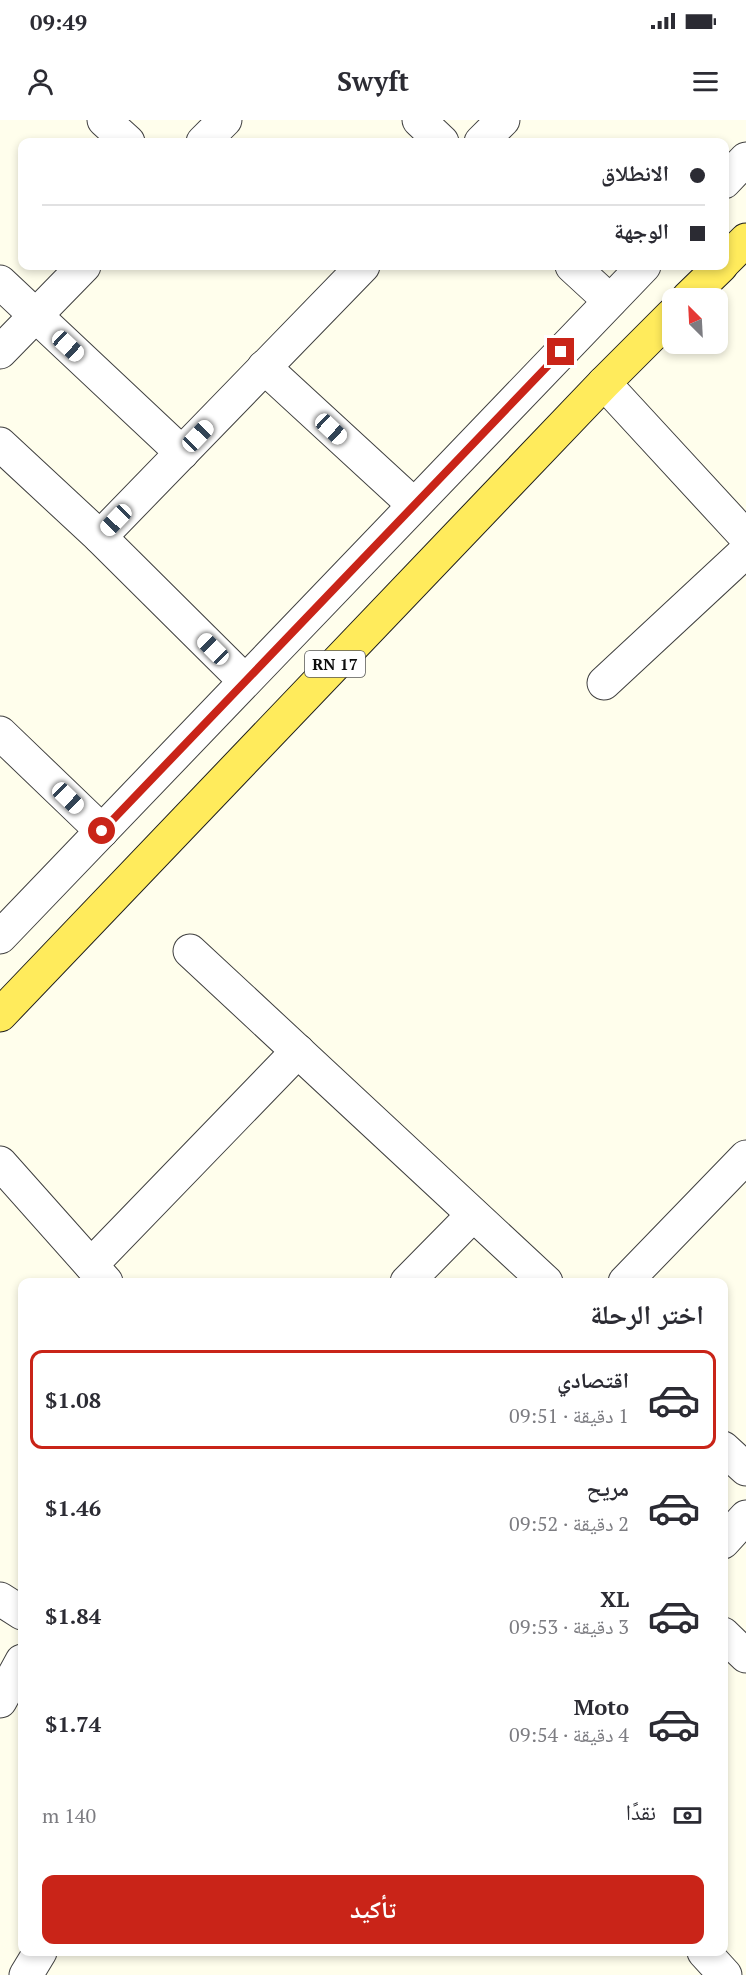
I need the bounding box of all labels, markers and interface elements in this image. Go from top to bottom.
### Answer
text: 09:49 [30,7,87,36]
text: Swyft [337,63,409,99]
icon: person [24,65,57,98]
icon: menu [689,65,722,98]
text: الانطلاق [601,158,669,187]
text: الوجهة [614,216,669,245]
north arrow [662,288,728,354]
map controls [662,288,728,354]
car [49,327,87,365]
route end [547,338,574,365]
car [312,410,350,448]
car [179,417,217,455]
car [97,501,135,539]
car [194,630,232,668]
road number: RN 17 [305,651,365,677]
car [49,779,87,817]
route start [88,817,115,844]
text: اختر الرحلة [590,1296,704,1332]
text: اقتصادي [557,1365,629,1394]
icon: car [647,1373,701,1427]
text: $1.08 [45,1385,101,1414]
text: 1 دقيقة · 09:51 [509,1402,629,1429]
text: مريح [586,1473,629,1502]
icon: car [647,1481,701,1535]
text: $1.46 [45,1493,101,1522]
text: 2 دقيقة · 09:52 [509,1510,629,1537]
text: XL [600,1584,629,1613]
icon: car [647,1589,701,1643]
text: $1.84 [45,1601,101,1630]
text: 3 دقيقة · 09:53 [509,1613,629,1640]
text: Moto [574,1692,629,1721]
icon: car [647,1697,701,1751]
text: $1.74 [45,1709,101,1738]
text: 4 دقيقة · 09:54 [509,1721,629,1748]
text: نقدًا [626,1797,656,1826]
icon: cash [671,1799,704,1832]
text: 140 m [42,1802,96,1829]
button: تأكيد [42,1875,704,1944]

